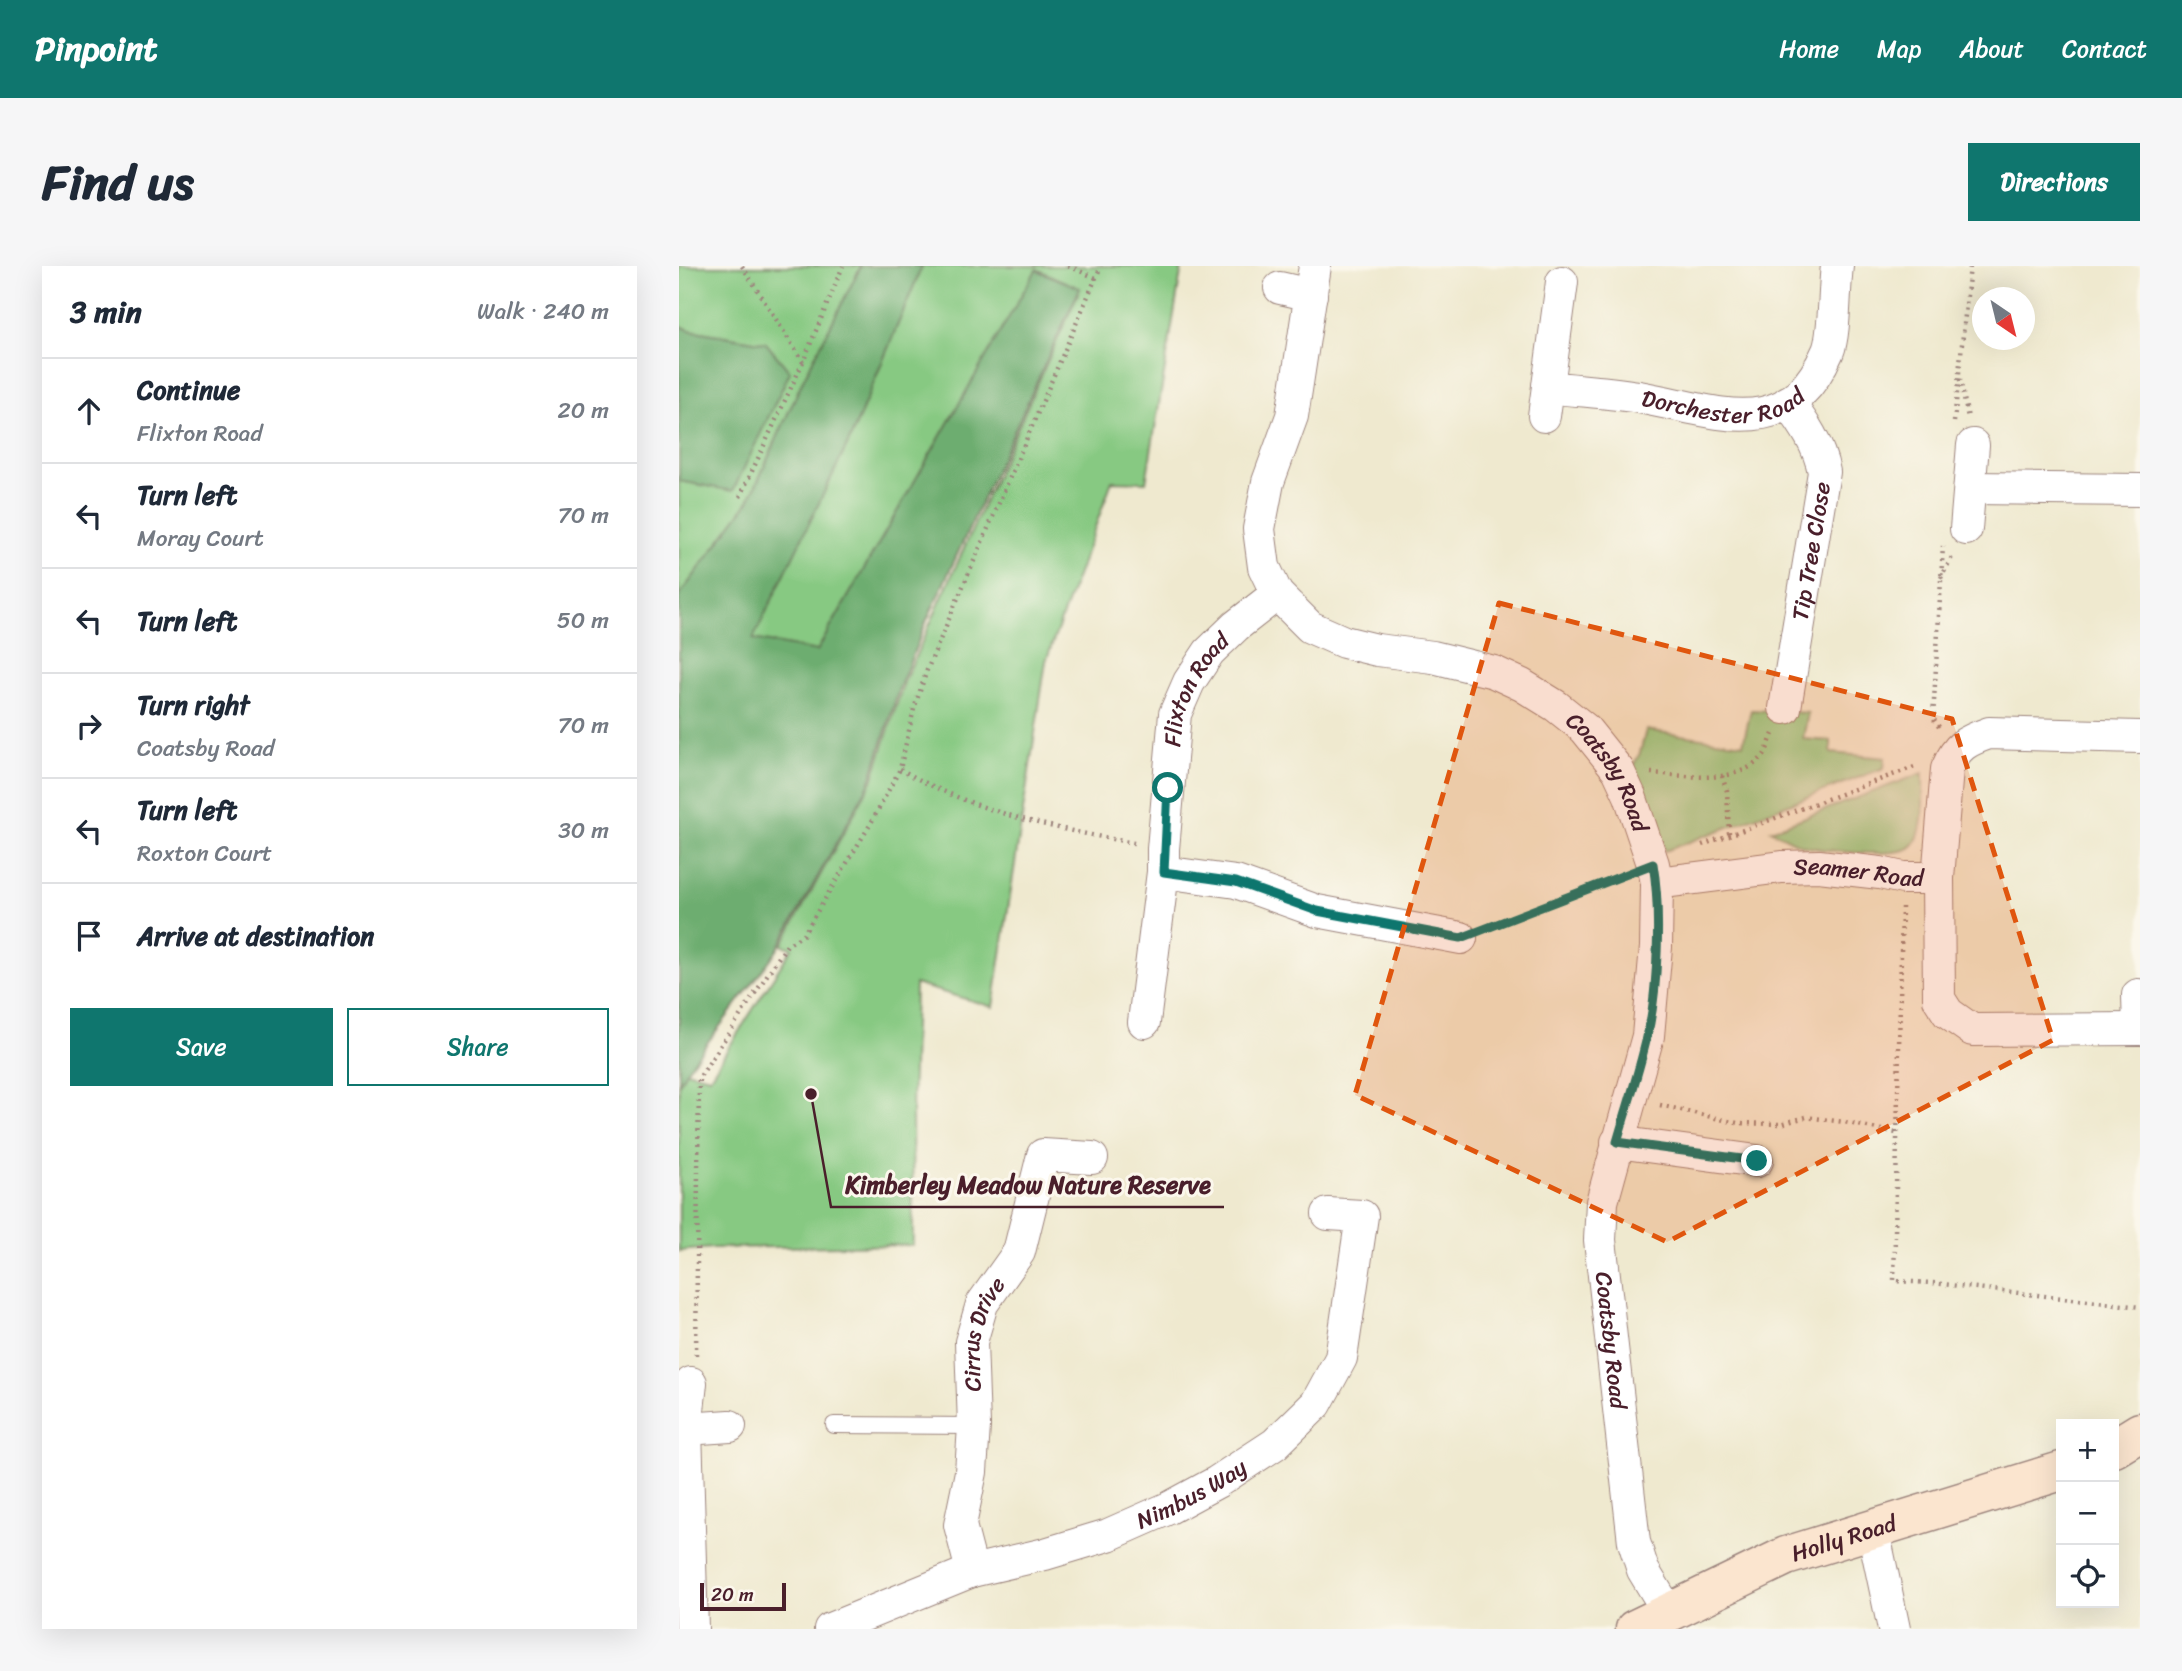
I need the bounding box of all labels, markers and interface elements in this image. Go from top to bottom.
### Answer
text: Pinpoint [35,20,158,78]
text: Home [1779,28,1839,70]
text: Map [1877,28,1921,70]
text: About [1959,28,2024,70]
text: Contact [2062,28,2147,70]
text: Find us [42,139,194,226]
button: Directions [1968,143,2140,221]
text: 3 min [70,285,142,339]
north arrow [1972,287,2035,350]
text: Walk · 240 m [477,291,609,332]
text: Continue [137,367,240,413]
street label: Dorchester Road [1638,376,1816,435]
text: 20 m [558,390,609,431]
icon: ahead [70,392,108,430]
text: Flixton Road [137,413,263,454]
text: Turn left [137,472,237,518]
street label: Tip Tree Close [1779,478,1843,624]
text: 70 m [558,495,609,536]
icon: left [70,497,108,535]
text: Moray Court [137,518,264,559]
text: Turn left [137,598,237,644]
text: 50 m [557,600,609,641]
icon: left [70,602,108,640]
street label: Flixton Road [1152,621,1240,748]
text: Turn right [137,682,250,728]
street label: Coatsby Road [1557,701,1662,839]
text: 70 m [558,705,609,746]
icon: right [70,707,108,745]
text: Coatsby Road [137,728,275,769]
route start [1152,772,1183,803]
text: Turn left [137,787,237,833]
text: 30 m [558,810,609,851]
icon: left [70,812,108,850]
text: Roxton Court [137,833,272,874]
street label: Seamer Road [1793,845,1926,899]
text: Arrive at destination [137,913,374,959]
icon: arrive [70,917,108,955]
button: Save [70,1008,333,1086]
button: Share [347,1008,609,1086]
route end [1741,1145,1772,1176]
callout: Kimberley Meadow Nature Reserve [831,1162,1224,1207]
text: Kimberley Meadow Nature Reserve [844,1164,1211,1206]
street label: Cirrus Drive [950,1267,1016,1392]
street label: Coatsby Road [1583,1269,1640,1413]
map controls [2056,1419,2119,1608]
button: + [2056,1419,2119,1482]
street label: Nimbus Way [1129,1447,1255,1541]
button: − [2056,1482,2119,1545]
street label: Holly Road [1786,1502,1903,1574]
button: locate [2056,1545,2119,1608]
text: 20 m [711,1578,754,1611]
scale bar [700,1580,786,1612]

